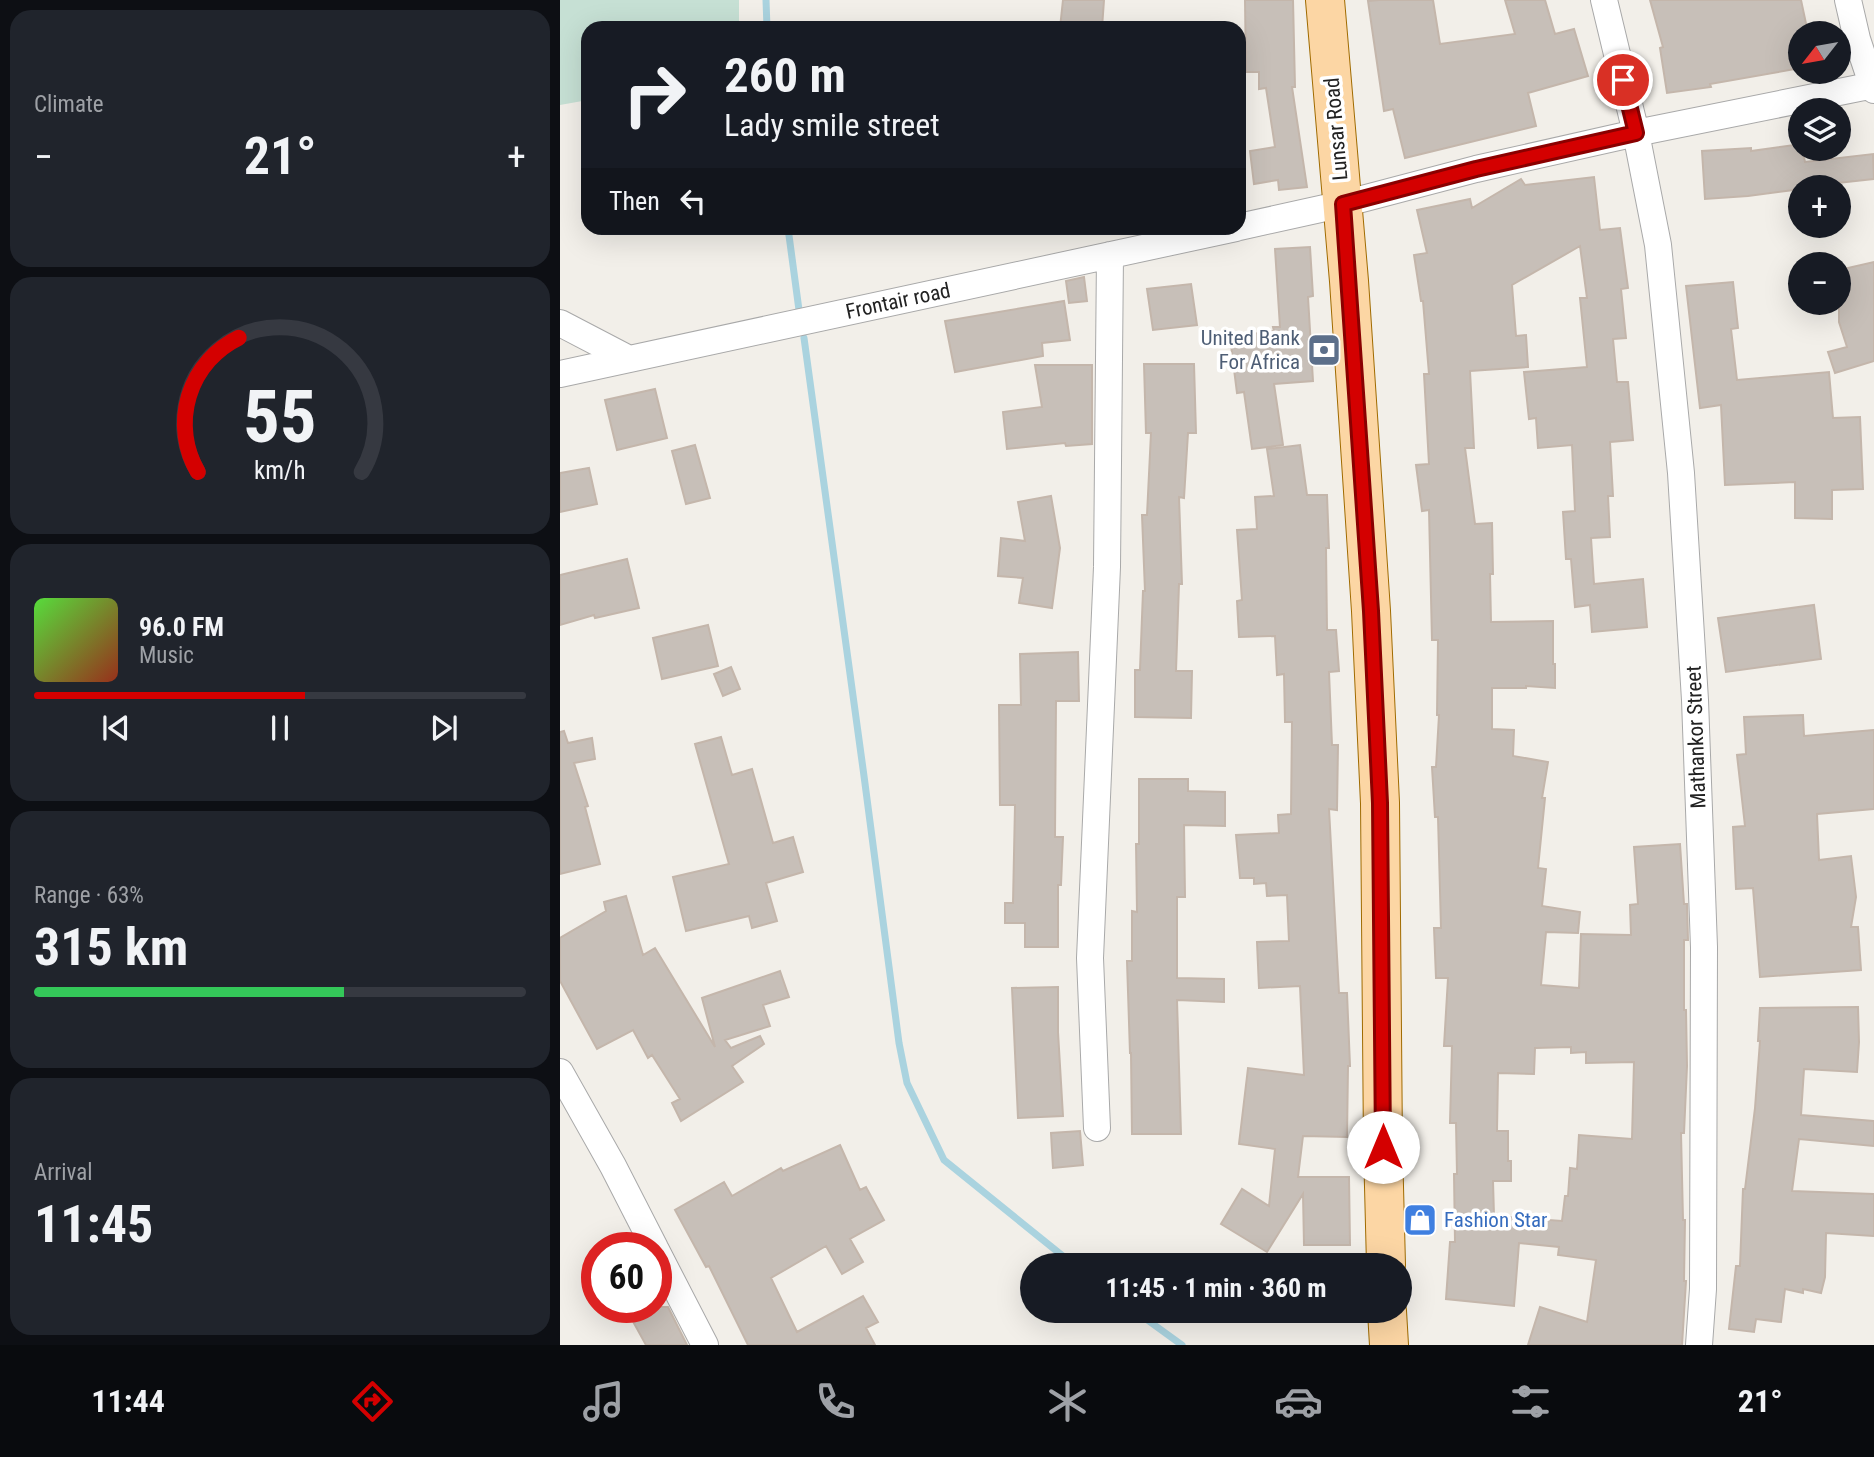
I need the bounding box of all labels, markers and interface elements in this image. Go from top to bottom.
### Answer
north arrow [1788,21,1852,84]
map controls [1788,21,1851,315]
text: 260 m [724,47,846,104]
icon: right [609,49,700,140]
pin [1593,50,1653,110]
icon: arrive [1604,61,1642,99]
street label: Lunsar Road [1320,77,1352,181]
text: Climate [34,91,104,118]
button: layers [1788,98,1851,161]
text: Lady smile street [724,106,940,144]
text: 21° [244,126,316,187]
text: − [34,135,53,179]
text: + [507,135,526,179]
button: + [1788,175,1851,238]
icon: left [674,182,712,220]
text: Then [609,186,660,216]
button: − [1788,252,1851,315]
street label: Frontair road [844,278,952,324]
place label: United Bank For Africa [1201,326,1301,374]
bank icon: United Bank For Africa [1305,331,1343,369]
text: 55 [243,374,317,460]
text: km/h [254,455,306,484]
text: 96.0 FM [139,612,224,642]
text: Music [139,642,194,669]
street label: Mathankor Street [1682,665,1710,809]
icon: previous [97,709,135,747]
icon: pause [261,709,299,747]
icon: next [425,709,463,747]
text: Range · 63% [34,882,144,909]
text: 315 km [34,917,188,978]
position arrow [1346,1110,1420,1184]
text: Arrival [34,1159,93,1186]
text: 11:45 [34,1194,153,1255]
shop icon: Fashion Star [1401,1201,1439,1239]
place label: Fashion Star [1444,1208,1547,1232]
speed limit sign: 60 [581,1232,672,1323]
text: 11:45 · 1 min · 360 m [1106,1273,1326,1303]
icon: directions [348,1377,397,1426]
icon: music [579,1377,628,1426]
icon: phone [811,1377,860,1426]
icon: climate [1043,1377,1092,1426]
icon: car [1274,1377,1323,1426]
icon: filters [1506,1377,1555,1426]
text: 11:44 [91,1382,165,1420]
text: 21° [1738,1382,1783,1420]

